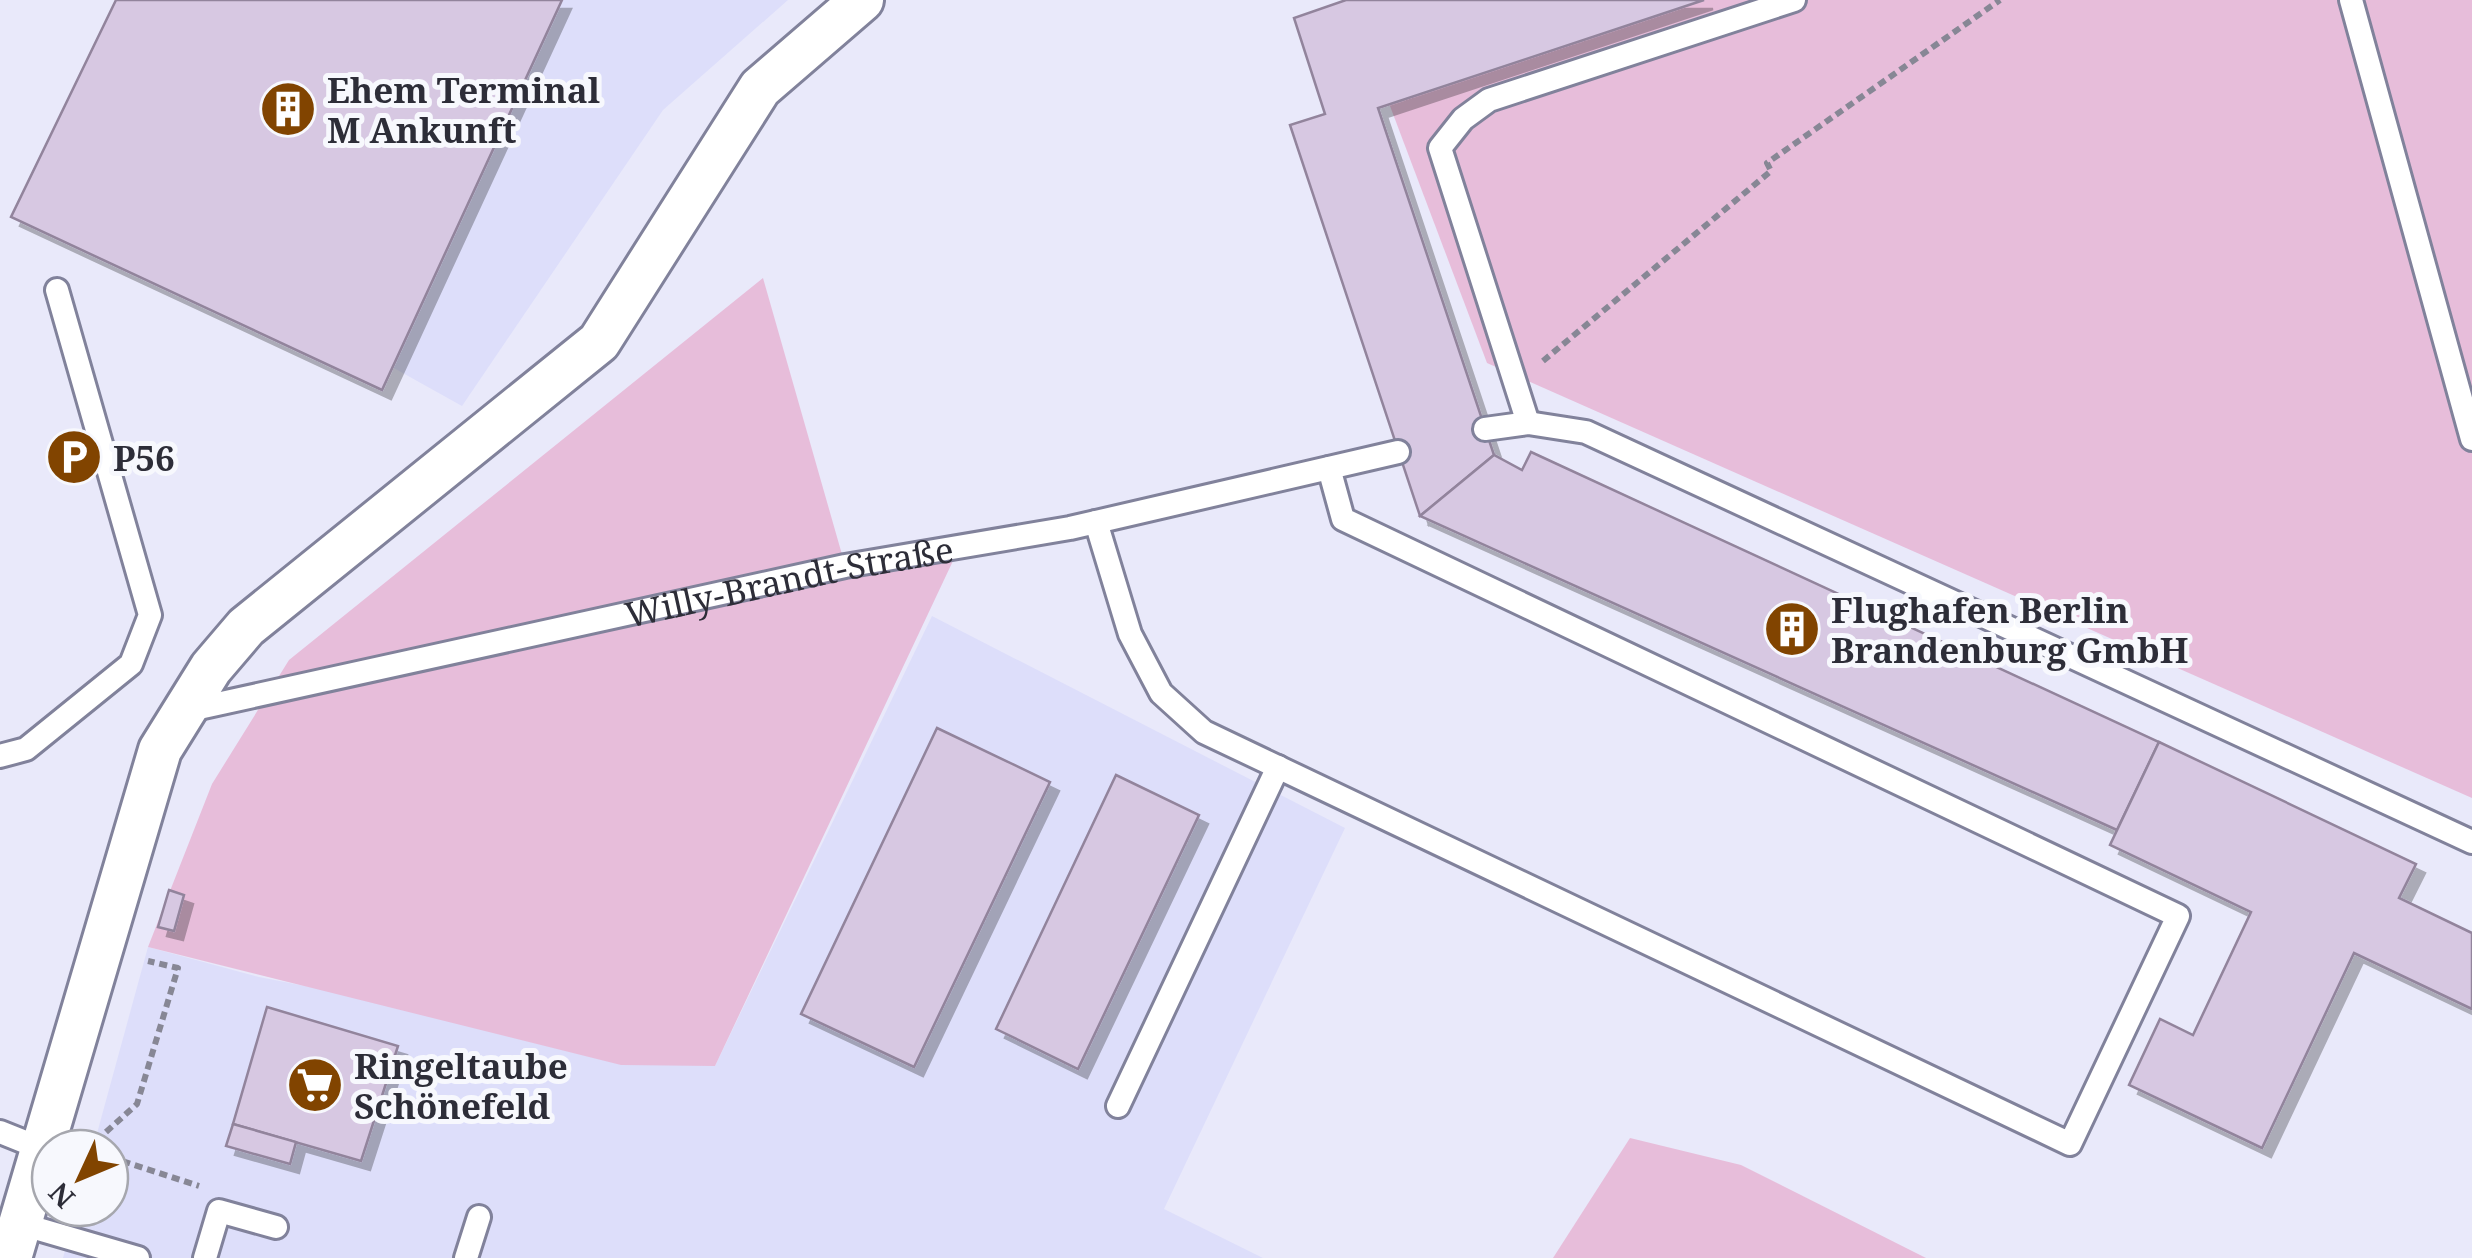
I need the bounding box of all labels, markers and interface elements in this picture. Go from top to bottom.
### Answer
place label: Ehem Terminal M Ankunft [327,66,600,153]
building icon: Ehem Terminal M Ankunft [258,79,318,139]
parking icon: P56 [44,427,104,487]
place label: P56 [113,434,175,481]
street label: Willy-Brandt-Straße [620,525,957,637]
place label: Flughafen Berlin Brandenburg GmbH [1831,586,2188,673]
building icon: Flughafen Berlin Brandenburg GmbH [1762,599,1822,659]
place label: Ringeltaube Schönefeld [354,1042,568,1129]
supermarket icon: Ringeltaube Schönefeld [285,1055,345,1115]
north arrow [30,1128,130,1228]
text: N [40,1175,83,1217]

